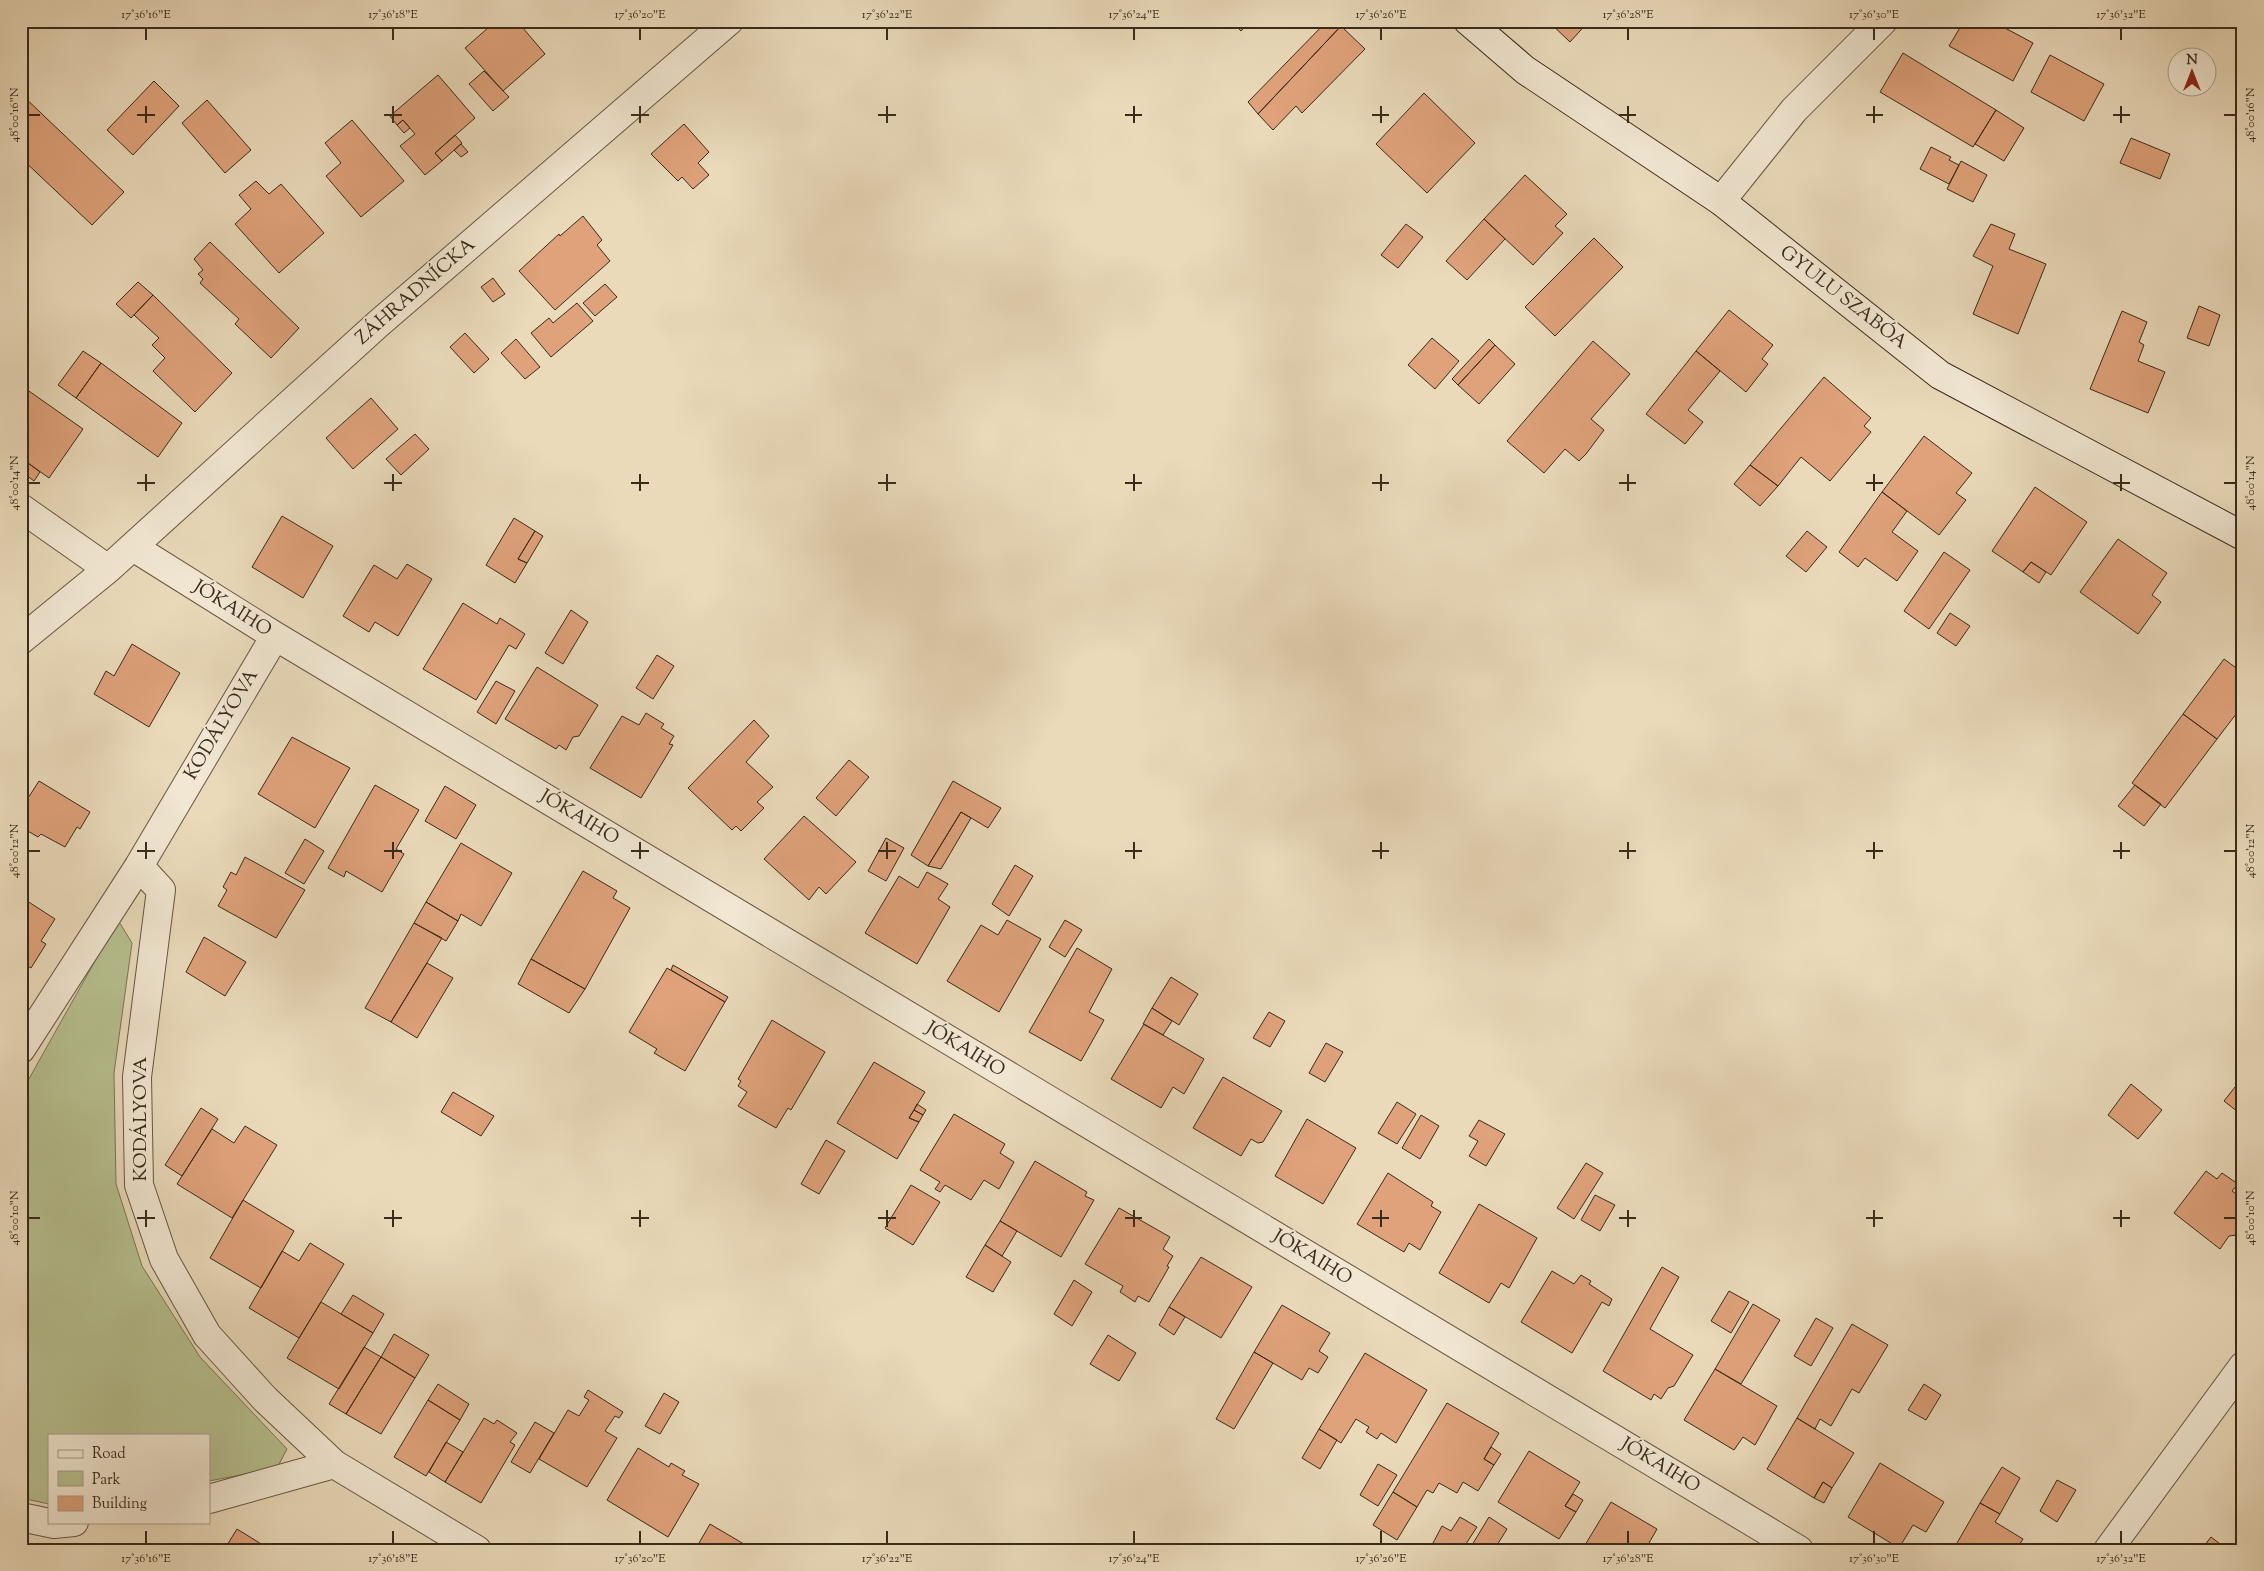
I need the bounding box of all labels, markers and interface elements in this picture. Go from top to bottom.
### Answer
text: 17°36'16"E [121,6,172,24]
text: 17°36'18"E [368,6,419,24]
text: 17°36'20"E [615,6,666,24]
text: 17°36'22"E [862,6,913,24]
text: 17°36'24"E [1109,6,1160,24]
text: 17°36'26"E [1356,6,1407,24]
text: 17°36'28"E [1603,6,1654,24]
text: 17°36'30"E [1849,6,1900,24]
text: 17°36'32"E [2096,6,2147,24]
north arrow [2166,48,2216,98]
text: N [2186,51,2198,71]
text: 48°00'16"N [6,87,24,143]
text: 48°00'16"N [2242,87,2260,143]
street label: ZÁHRADNÍCKA [350,232,482,352]
street label: GYULU SZABÓA [1774,240,1913,357]
text: 48°00'14"N [6,455,24,511]
text: 48°00'14"N [2242,455,2260,511]
street label: JÓKAIHO [187,574,277,644]
street label: KODÁLYOVA [178,664,266,785]
street label: JÓKAIHO [533,783,624,852]
text: 48°00'12"N [6,823,24,878]
text: 48°00'12"N [2242,823,2260,878]
street label: JÓKAIHO [919,1015,1010,1084]
street label: KODÁLYOVA [128,1056,155,1181]
text: 48°00'10"N [6,1190,24,1246]
text: 48°00'10"N [2242,1190,2260,1246]
street label: JÓKAIHO [1266,1223,1357,1292]
street label: JÓKAIHO [1614,1431,1705,1500]
legend [48,1434,210,1524]
text: Road [92,1444,126,1465]
text: Park [92,1470,121,1491]
text: Building [92,1494,147,1515]
text: 17°36'16"E [121,1550,172,1568]
text: 17°36'18"E [368,1550,419,1568]
text: 17°36'20"E [615,1550,666,1568]
text: 17°36'22"E [862,1550,913,1568]
text: 17°36'24"E [1109,1550,1160,1568]
text: 17°36'26"E [1356,1550,1407,1568]
text: 17°36'28"E [1603,1550,1654,1568]
text: 17°36'30"E [1849,1550,1900,1568]
text: 17°36'32"E [2096,1550,2147,1568]

